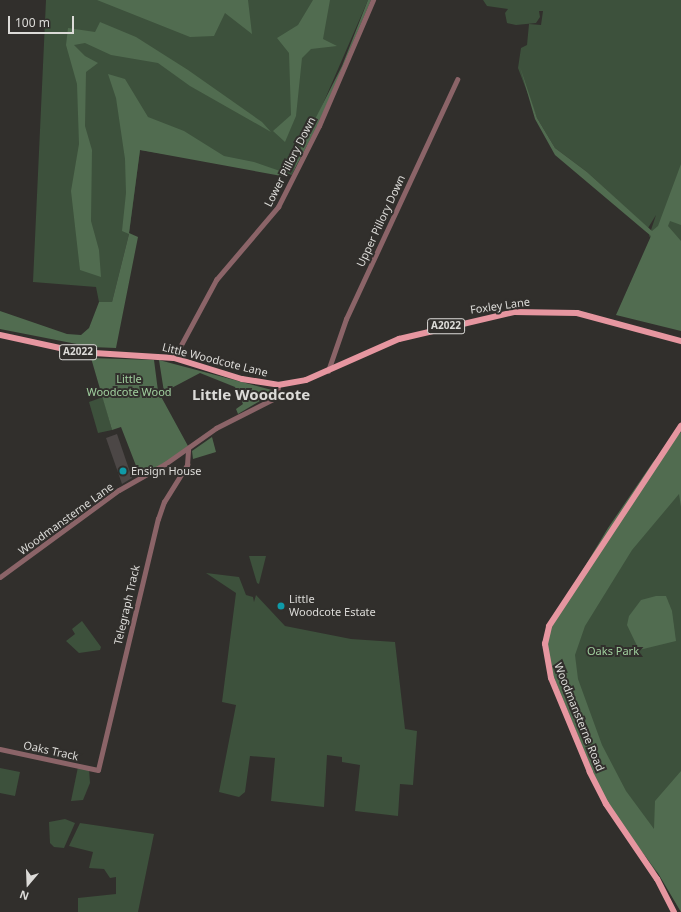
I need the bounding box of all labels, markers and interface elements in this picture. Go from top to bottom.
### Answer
scale bar [10,8,76,34]
text: 100 m [15,14,50,31]
street label: Lower Pillory Down [262,115,318,209]
street label: Upper Pillory Down [354,173,408,269]
street label: Foxley Lane [469,295,531,317]
road number: A2022 [427,318,465,334]
street label: Little Woodcote Lane [161,340,269,380]
road number: A2022 [59,344,97,360]
park label: Little Woodcote Wood [86,373,172,399]
district label: Little Woodcote [192,386,310,404]
place label: Ensign House [131,464,202,478]
marker: Ensign House [118,466,128,476]
street label: Woodmansterne Lane [16,480,116,558]
street label: Telegraph Track [111,564,143,646]
place label: Little Woodcote Estate [289,593,376,619]
marker: Little Woodcote Estate [276,601,286,611]
park label: Oaks Park [587,644,639,658]
street label: Woodmansterne Road [551,661,607,773]
street label: Oaks Track [22,739,80,763]
north arrow [8,864,48,904]
text: N [17,887,31,904]

